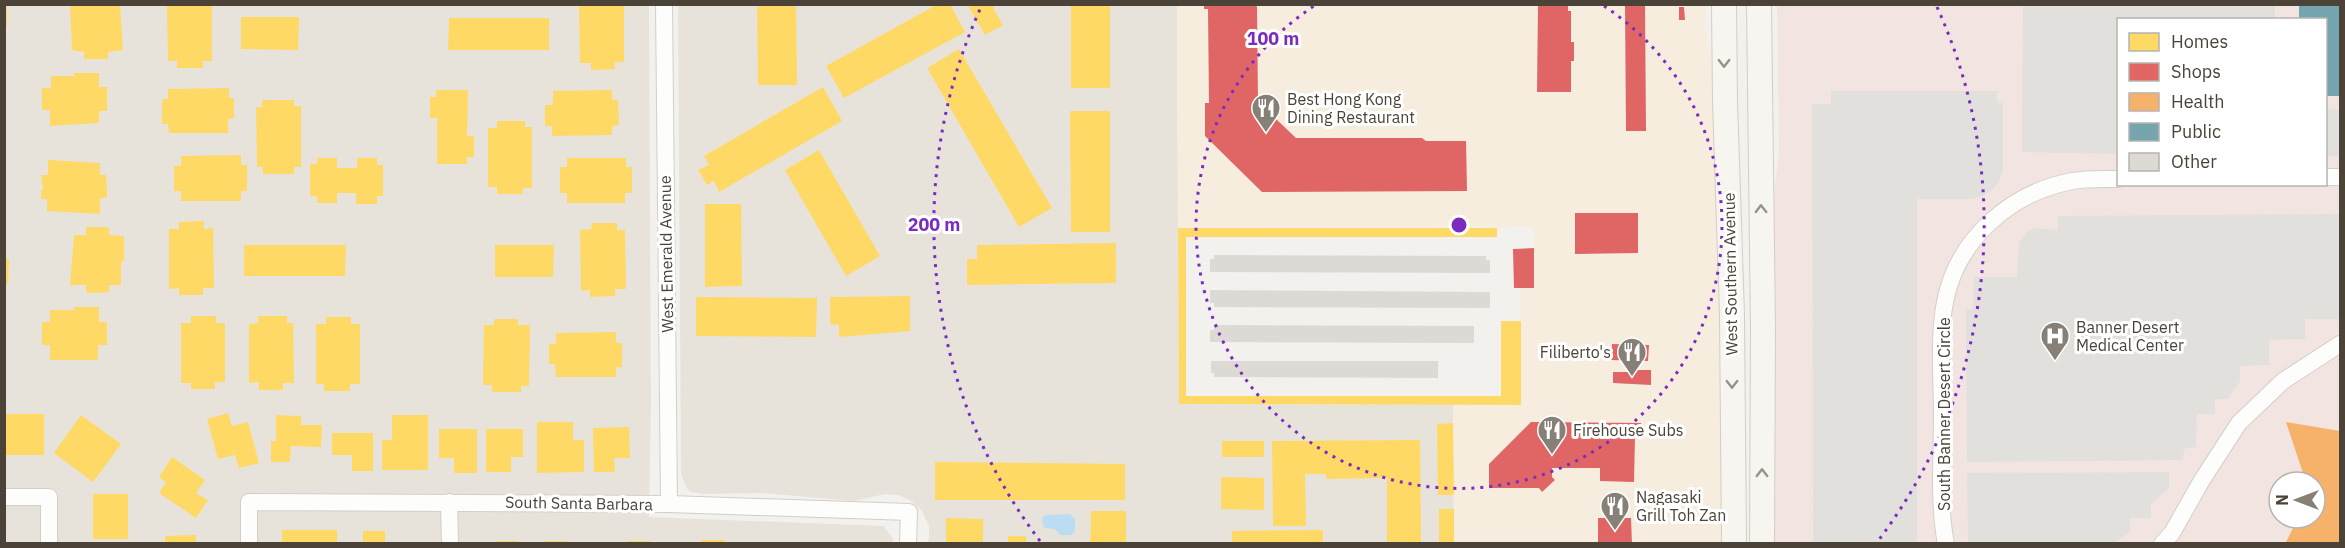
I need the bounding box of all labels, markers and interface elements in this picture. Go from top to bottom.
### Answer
legend [2117,18,2327,186]
text: 100 m [1247,27,1299,50]
text: Homes [2171,30,2228,53]
one-way arrow [1718,58,1730,67]
text: Shops [2171,60,2221,83]
place label: Best Hong Kong Dining Restaurant [1287,89,1415,127]
text: Health [2171,90,2225,113]
restaurant icon: Best Hong Kong Dining Restaurant [1250,92,1282,134]
text: Public [2171,120,2221,143]
text: Other [2171,150,2217,173]
street label: West Emerald Avenue [655,175,677,333]
street label: West Southern Avenue [1719,192,1741,356]
one-way arrow [1755,204,1767,213]
text: 200 m [908,213,960,236]
centre of rings [1449,215,1469,235]
street label: South Banner Desert Circle [1934,317,1954,511]
place label: Banner Desert Medical Center [2076,317,2184,355]
hospital icon: Banner Desert Medical Center [2039,320,2071,362]
restaurant icon: Filiberto's [1616,336,1648,378]
place label: Filiberto's [1540,342,1611,362]
one-way arrow [1726,379,1738,388]
restaurant icon: Firehouse Subs [1536,414,1568,456]
place label: Firehouse Subs [1573,420,1683,440]
one-way arrow [1755,469,1768,478]
north arrow [2267,470,2327,530]
place label: Nagasaki Grill Toh Zan [1636,487,1726,525]
restaurant icon: Nagasaki Grill Toh Zan [1599,490,1631,532]
street label: South Santa Barbara [505,492,653,514]
text: N [2272,494,2292,506]

